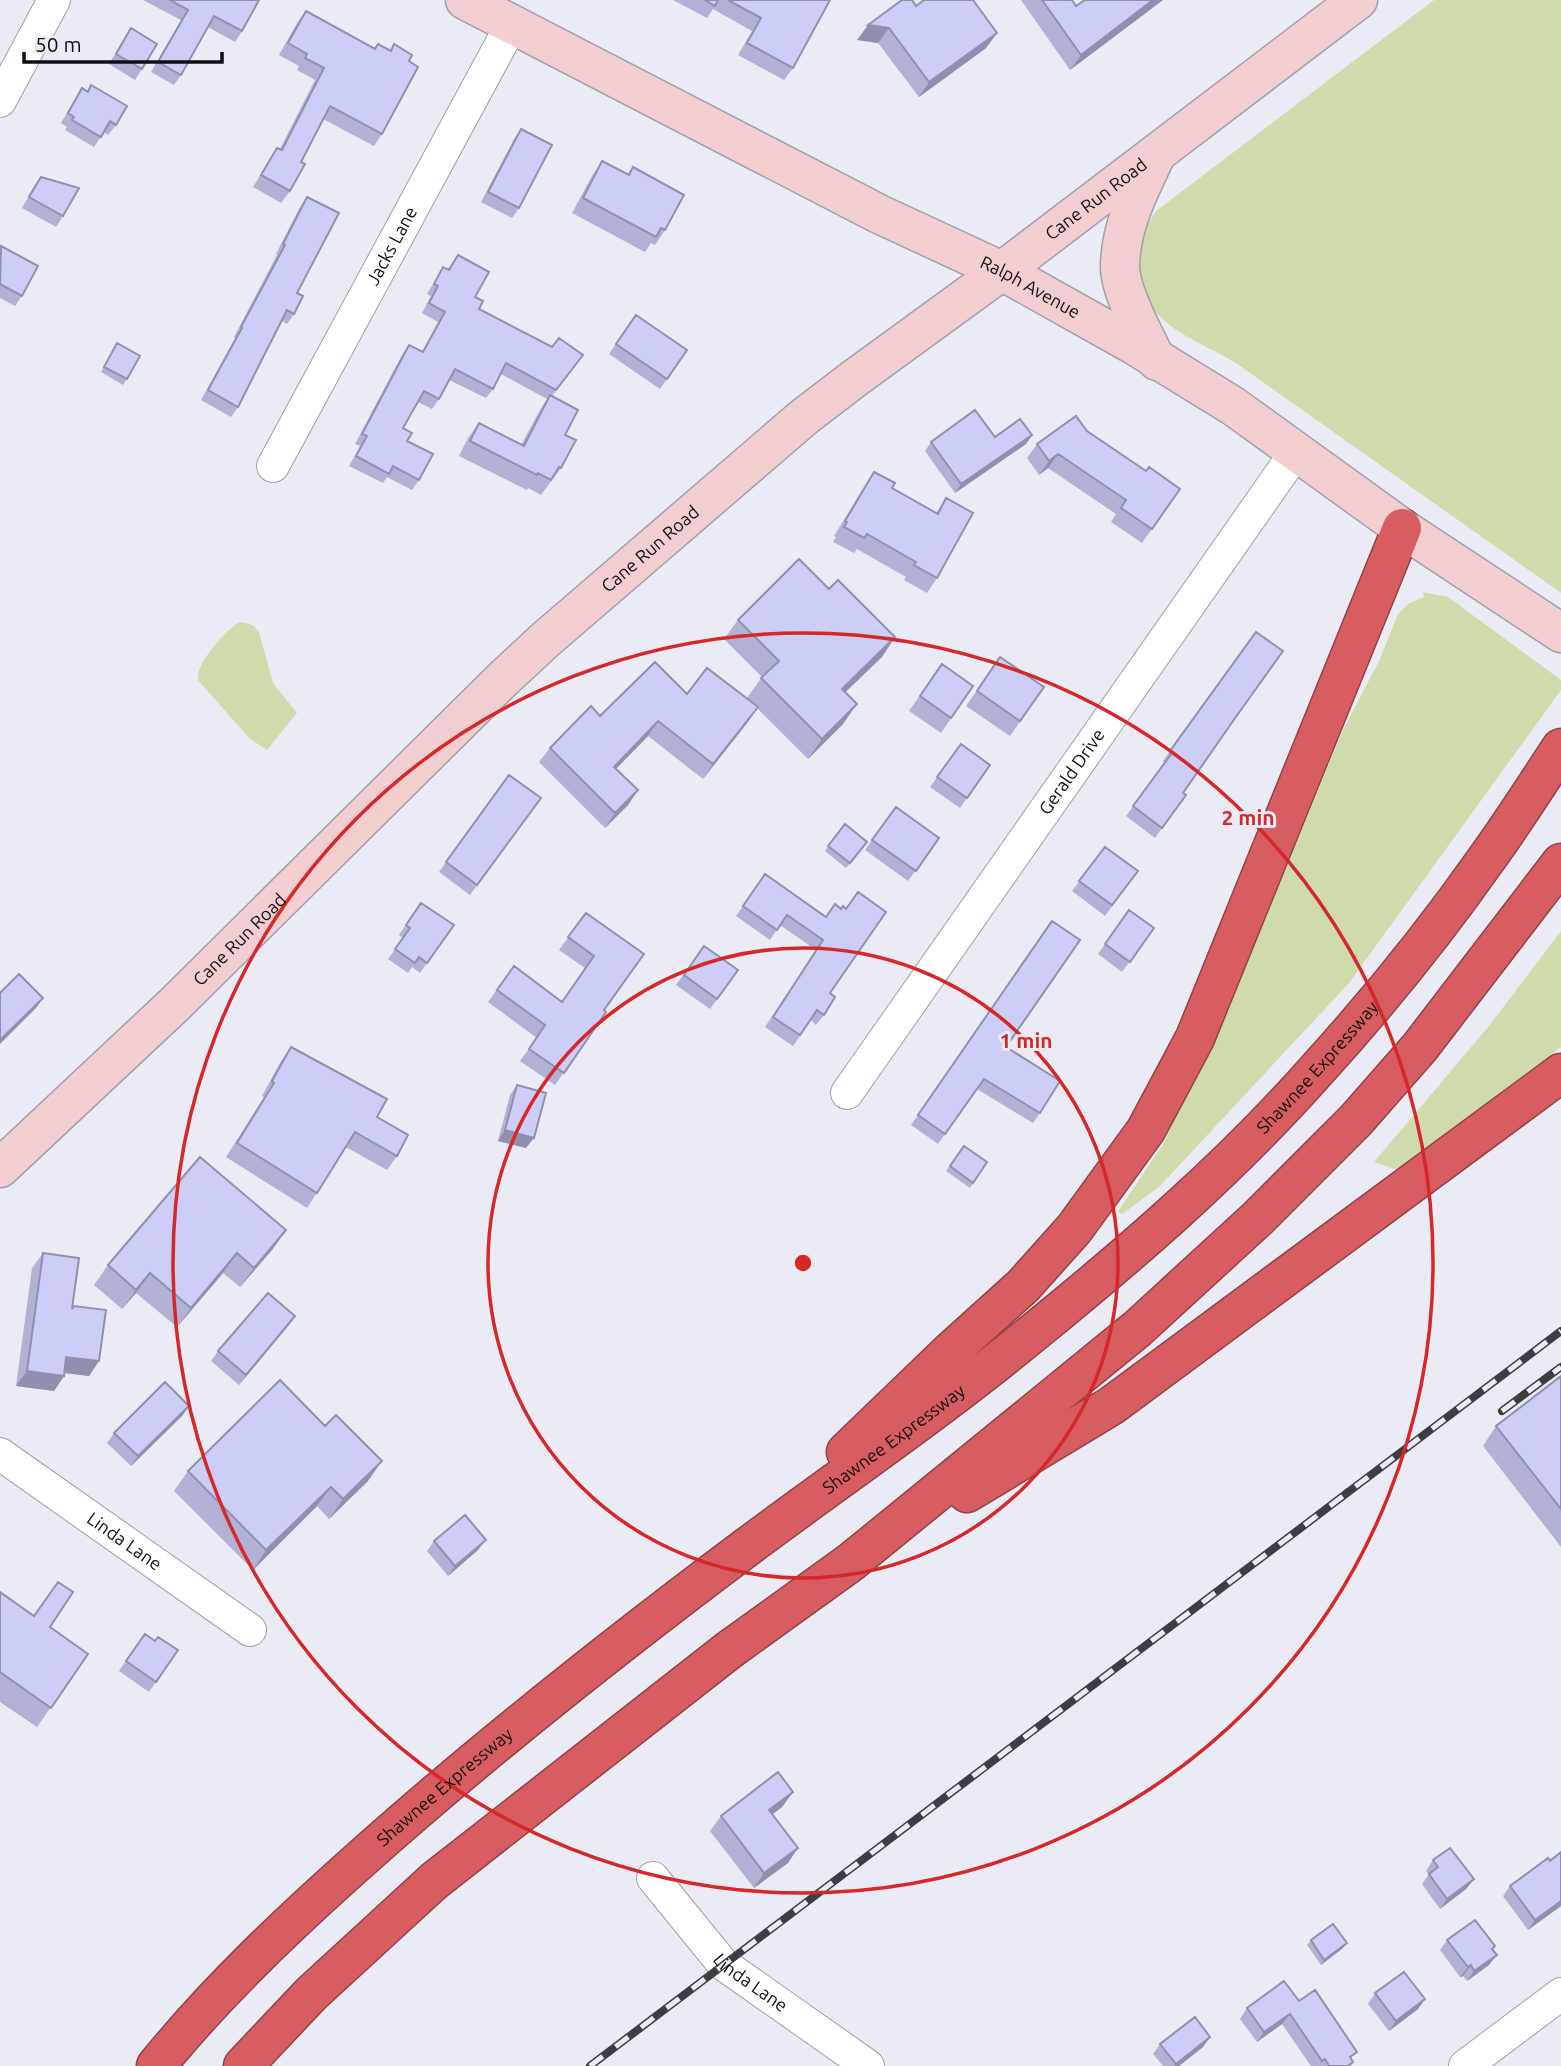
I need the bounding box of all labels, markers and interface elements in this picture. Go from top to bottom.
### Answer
scale bar [24,21,222,65]
text: 50 m [35,32,82,56]
street label: Cane Run Road [1041,154,1150,243]
street label: Jacks Lane [362,203,420,288]
street label: Ralph Avenue [977,251,1084,322]
street label: Cane Run Road [597,501,703,596]
street label: Gerald Drive [1034,725,1108,818]
text: 2 min [1221,805,1275,829]
street label: Cane Run Road [189,889,289,989]
street label: Shawnee Expressway [1252,996,1382,1137]
text: 1 min [999,1028,1053,1052]
centre of rings [791,1251,815,1275]
street label: Shawnee Expressway [818,1380,968,1497]
street label: Linda Lane [84,1508,166,1574]
street label: Shawnee Expressway [372,1723,516,1849]
street label: Linda Lane [710,1949,792,2015]

